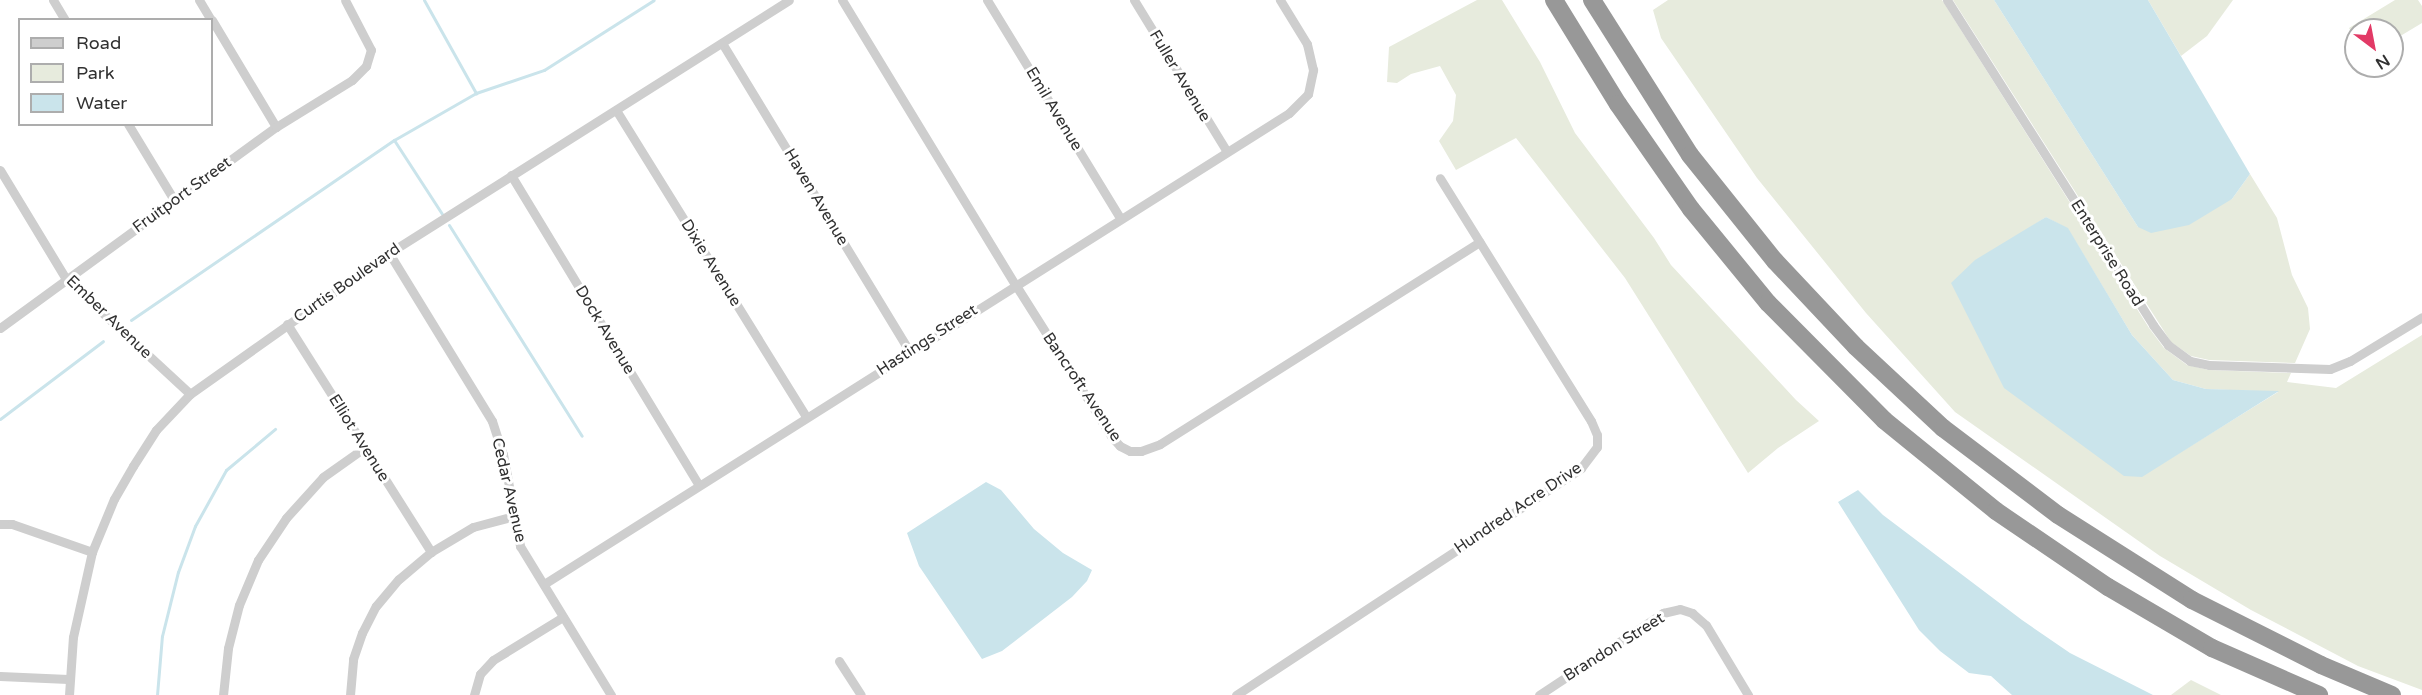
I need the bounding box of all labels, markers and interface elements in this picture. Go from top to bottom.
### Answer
legend [18,18,213,126]
north arrow [2344,18,2404,78]
street label: Fuller Avenue [1145,27,1215,125]
text: Road [76,32,121,54]
text: N [2372,50,2393,73]
text: Park [76,62,114,84]
street label: Emil Avenue [1022,64,1086,154]
text: Water [76,92,127,114]
street label: Haven Avenue [780,145,852,249]
street label: Fruitport Street [129,153,235,237]
street label: Enterprise Road [2066,196,2148,310]
street label: Dixie Avenue [677,216,745,310]
street label: Curtis Boulevard [290,239,404,327]
street label: Ember Avenue [62,271,156,363]
street label: Dock Avenue [571,282,639,378]
street label: Hastings Street [873,300,981,380]
street label: Bancroft Avenue [1038,329,1126,445]
street label: Elliot Avenue [325,391,393,485]
street label: Cedar Avenue [488,436,530,544]
street label: Hundred Acre Drive [1451,458,1585,558]
street label: Brandon Street [1560,608,1668,686]

